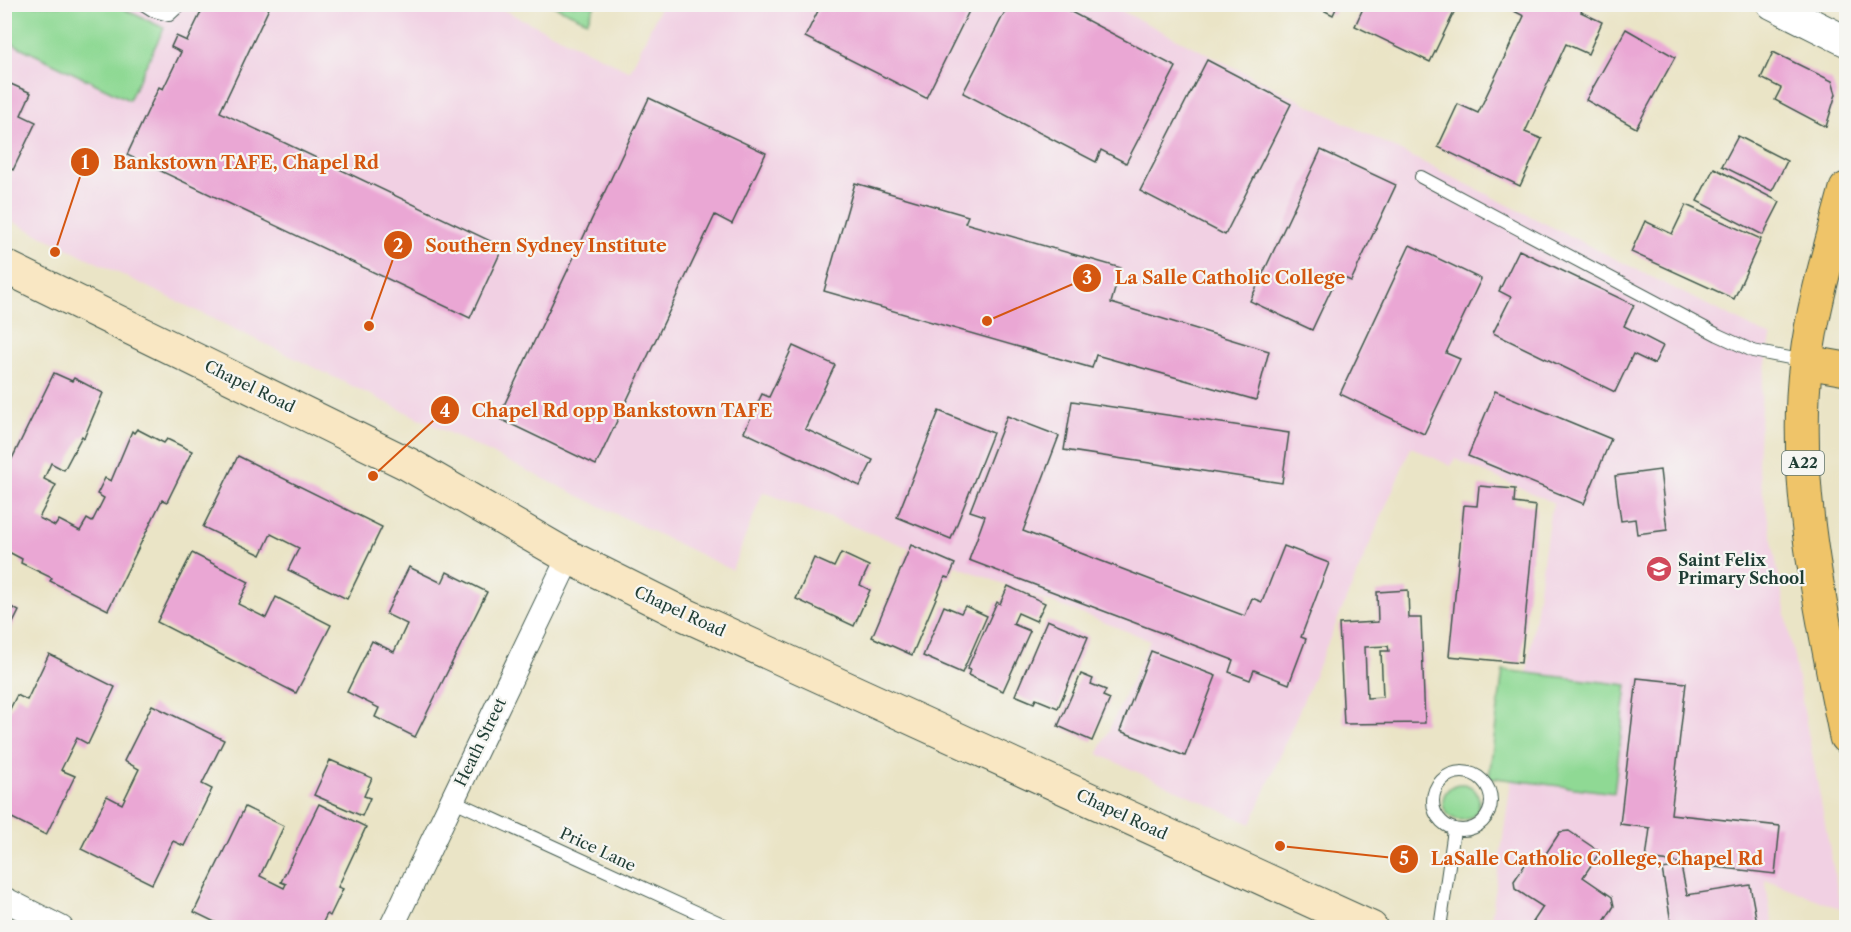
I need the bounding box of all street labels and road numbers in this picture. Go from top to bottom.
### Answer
street label: Chapel Road [201,355,299,417]
road number: A22 [1782,451,1824,475]
street label: Chapel Road [631,581,729,641]
street label: Heath Street [450,694,510,790]
street label: Chapel Road [1073,784,1171,844]
street label: Price Lane [557,823,639,875]

